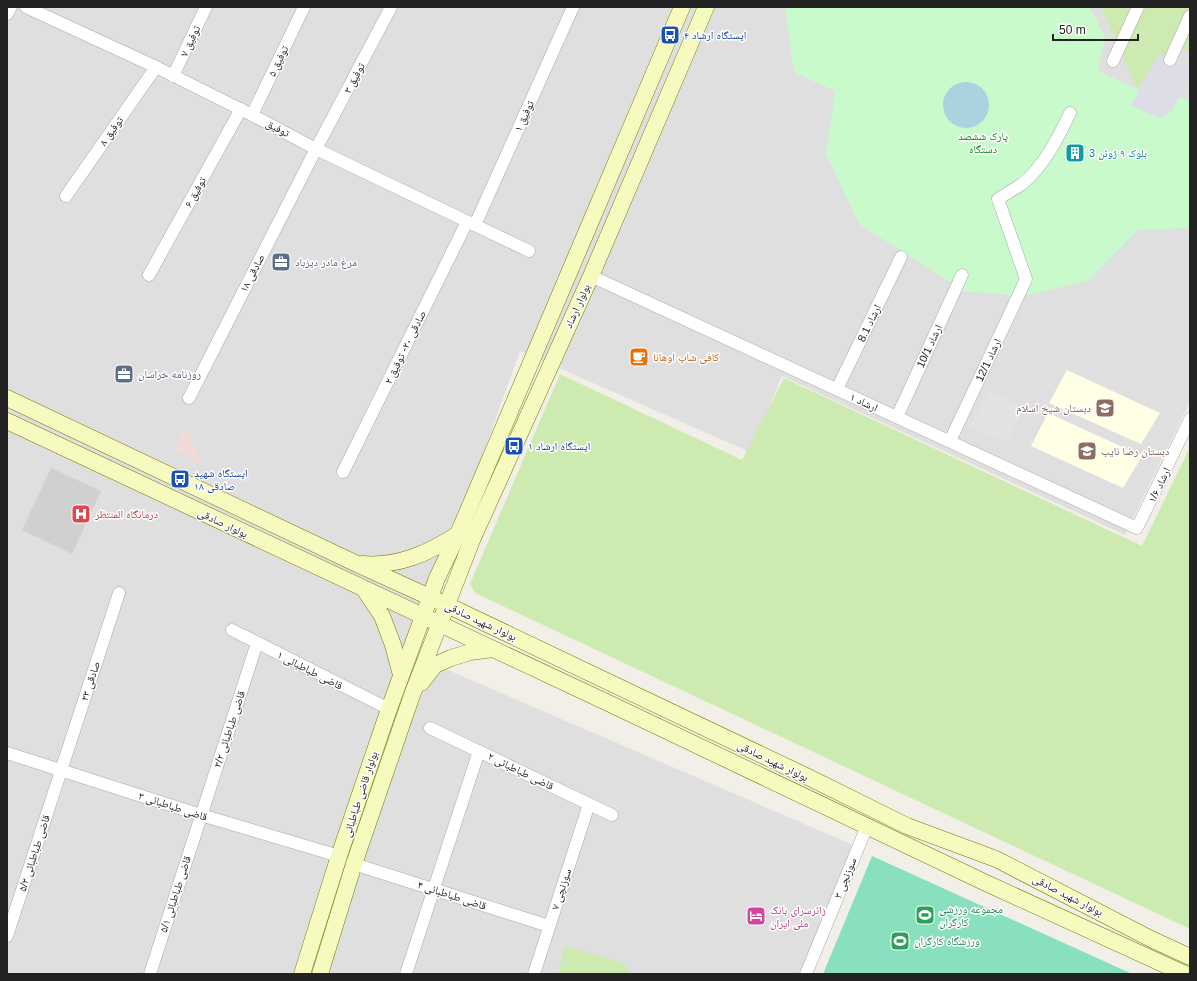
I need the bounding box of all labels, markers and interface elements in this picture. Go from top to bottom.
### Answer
scale bar [1053,16,1138,42]
street label: توفیق ۷ [178,23,204,59]
text: 50 m [1059,23,1086,37]
bus stop icon: ایستگاه ارشاد ۴ [659,24,681,46]
place label: ایستگاه ارشاد ۴ [684,29,746,41]
street label: توفیق ۵ [265,43,292,79]
street label: توفیق ۳ [341,60,368,96]
street label: توفیق ۱ [512,98,537,134]
street label: توفیق ۸ [97,114,127,148]
street label: توفیق [264,117,292,140]
park label: پارک‌ ششصد دستگاه [958,130,1008,155]
building icon: بلوک ۹ ژوئن 3 [1064,142,1086,164]
place label: بلوک ۹ ژوئن 3 [1089,147,1147,160]
street label: توفیق ۶ [182,174,209,210]
office icon: مرغ مادر دیزباد [270,251,292,273]
street label: صادقی ۱۸ [237,252,268,294]
place label: مرغ مادر دیزباد [295,256,357,269]
street label: بولوار ارشاد [562,282,592,330]
street label: ارشاد 8.1 [855,302,883,344]
street label: صادقی ۲۰- توفیق ۲ [382,308,429,386]
street label: ارشاد 10/1 [914,323,944,369]
street label: ارشاد 12/1 [973,337,1003,383]
cafe icon: کافی شاپ اوهانا [628,346,650,368]
place label: کافی شاپ اوهانا [653,351,720,364]
office icon: روزنامه خراسان [113,363,135,385]
place label: روزنامه خراسان [138,368,201,381]
street label: ارشاد ۱ [848,390,880,414]
school or university icon: دبستان شیخ اسلام [1094,397,1116,419]
place label: دبستان شیخ اسلام [1016,402,1091,415]
bus stop icon: ایستگاه ارشاد ۱ [503,435,525,457]
place label: ایستگاه ارشاد ۱ [528,440,590,452]
school or university icon: دبستان رضا نایب [1076,440,1098,462]
place label: دبستان رضا نایب [1101,445,1170,458]
street label: ارشاد ۱/۶ [1145,466,1173,504]
place label: ایستگاه شهید صادقی ۱۸ [194,467,248,493]
bus stop icon: ایستگاه شهید صادقی ۱۸ [169,468,191,490]
hospital icon: درمانگاه المنتظر [70,503,92,525]
street label: بولوار صادقی [196,506,250,541]
place label: درمانگاه المنتظر [94,508,158,520]
street label: بولوار شهید صادقی [443,599,519,644]
street label: قاضی طباطبائی ۱ [275,648,345,693]
street label: صادقی ۲۳ [78,660,103,703]
street label: قاضی طباطبائی ۳/۲ [211,689,248,769]
street label: بولوار شهید صادقی [735,739,810,784]
street label: بولوار قاضی طباطبائی [340,750,380,839]
street label: قاضی طباطبائی ۲ [486,750,556,793]
street label: قاضی طباطبائی ۳ [137,789,209,824]
street label: قاضی طباطبائی ۵/۳ [16,813,53,893]
street label: قاضی طباطبائی ۵/۱ [157,854,194,934]
street label: سوزنچی ۳ [831,856,859,900]
street label: سوزنچی ۷ [549,867,574,911]
street label: بولوار شهید صادقی [1030,872,1105,919]
street label: قاضی طباطبائی ۴ [416,878,488,913]
place label: مجموعه ورزشی کارگران [939,903,1003,929]
place label: زائرسرای بانک ملی ایران [770,904,826,930]
sports icon: مجموعه ورزشی کارگران [914,904,936,926]
hotel icon: زائرسرای بانک ملی ایران [745,905,767,927]
sports icon: ورزشگاه کارگران [889,930,911,952]
place label: ورزشگاه کارگران [914,935,980,948]

